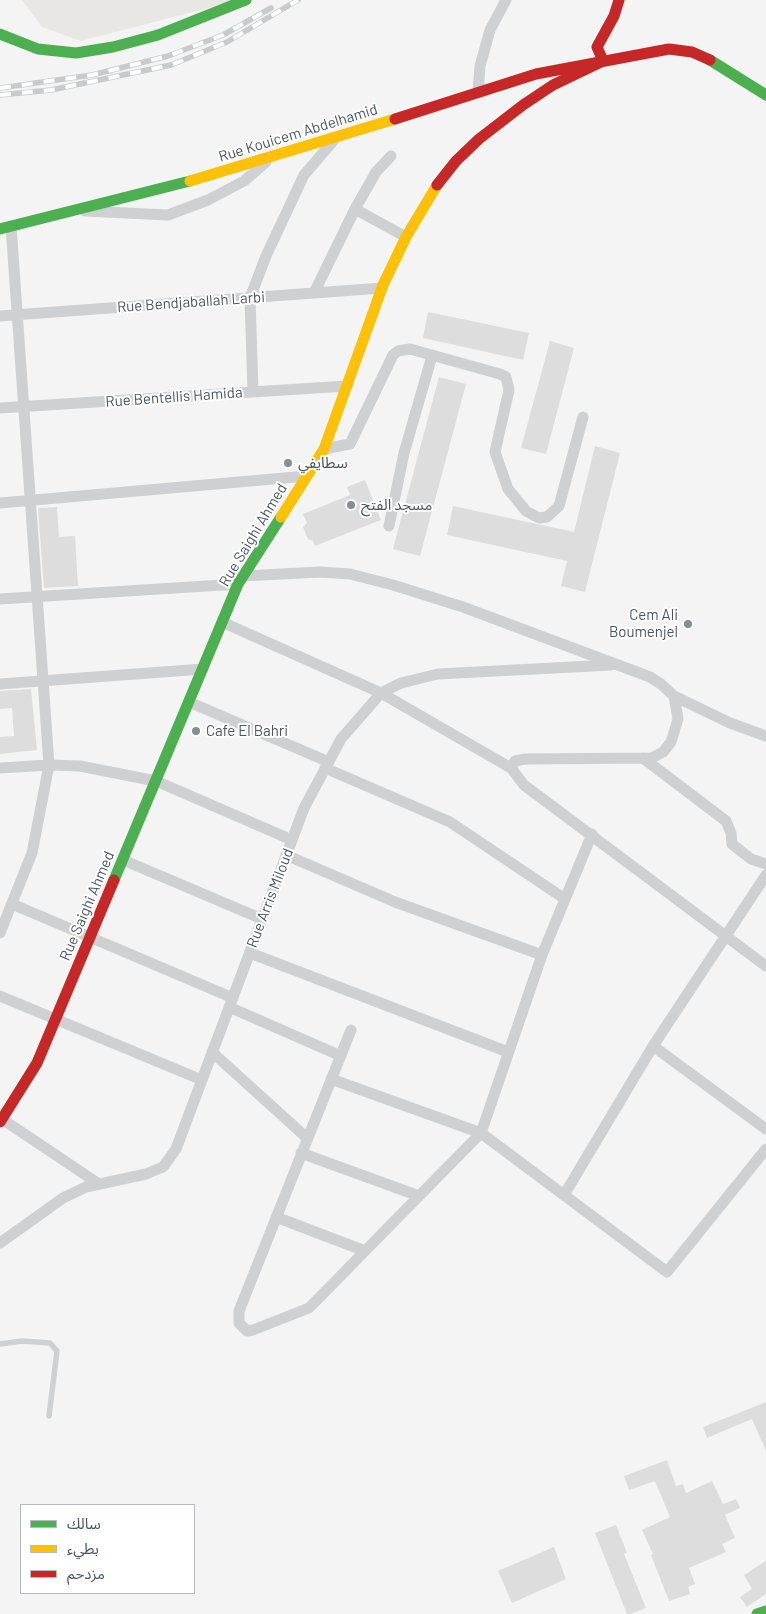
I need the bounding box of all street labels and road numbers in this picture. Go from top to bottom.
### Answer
street label: Rue Kouicem Abdelhamid [216,100,380,166]
street label: Rue Bendjaballah Larbi [116,288,266,316]
street label: Rue Bentellis Hamida [105,383,243,411]
street label: Rue Saighi Ahmed [215,480,291,590]
street label: Rue Arris Miloud [243,846,297,950]
street label: Rue Saighi Ahmed [56,849,118,963]

